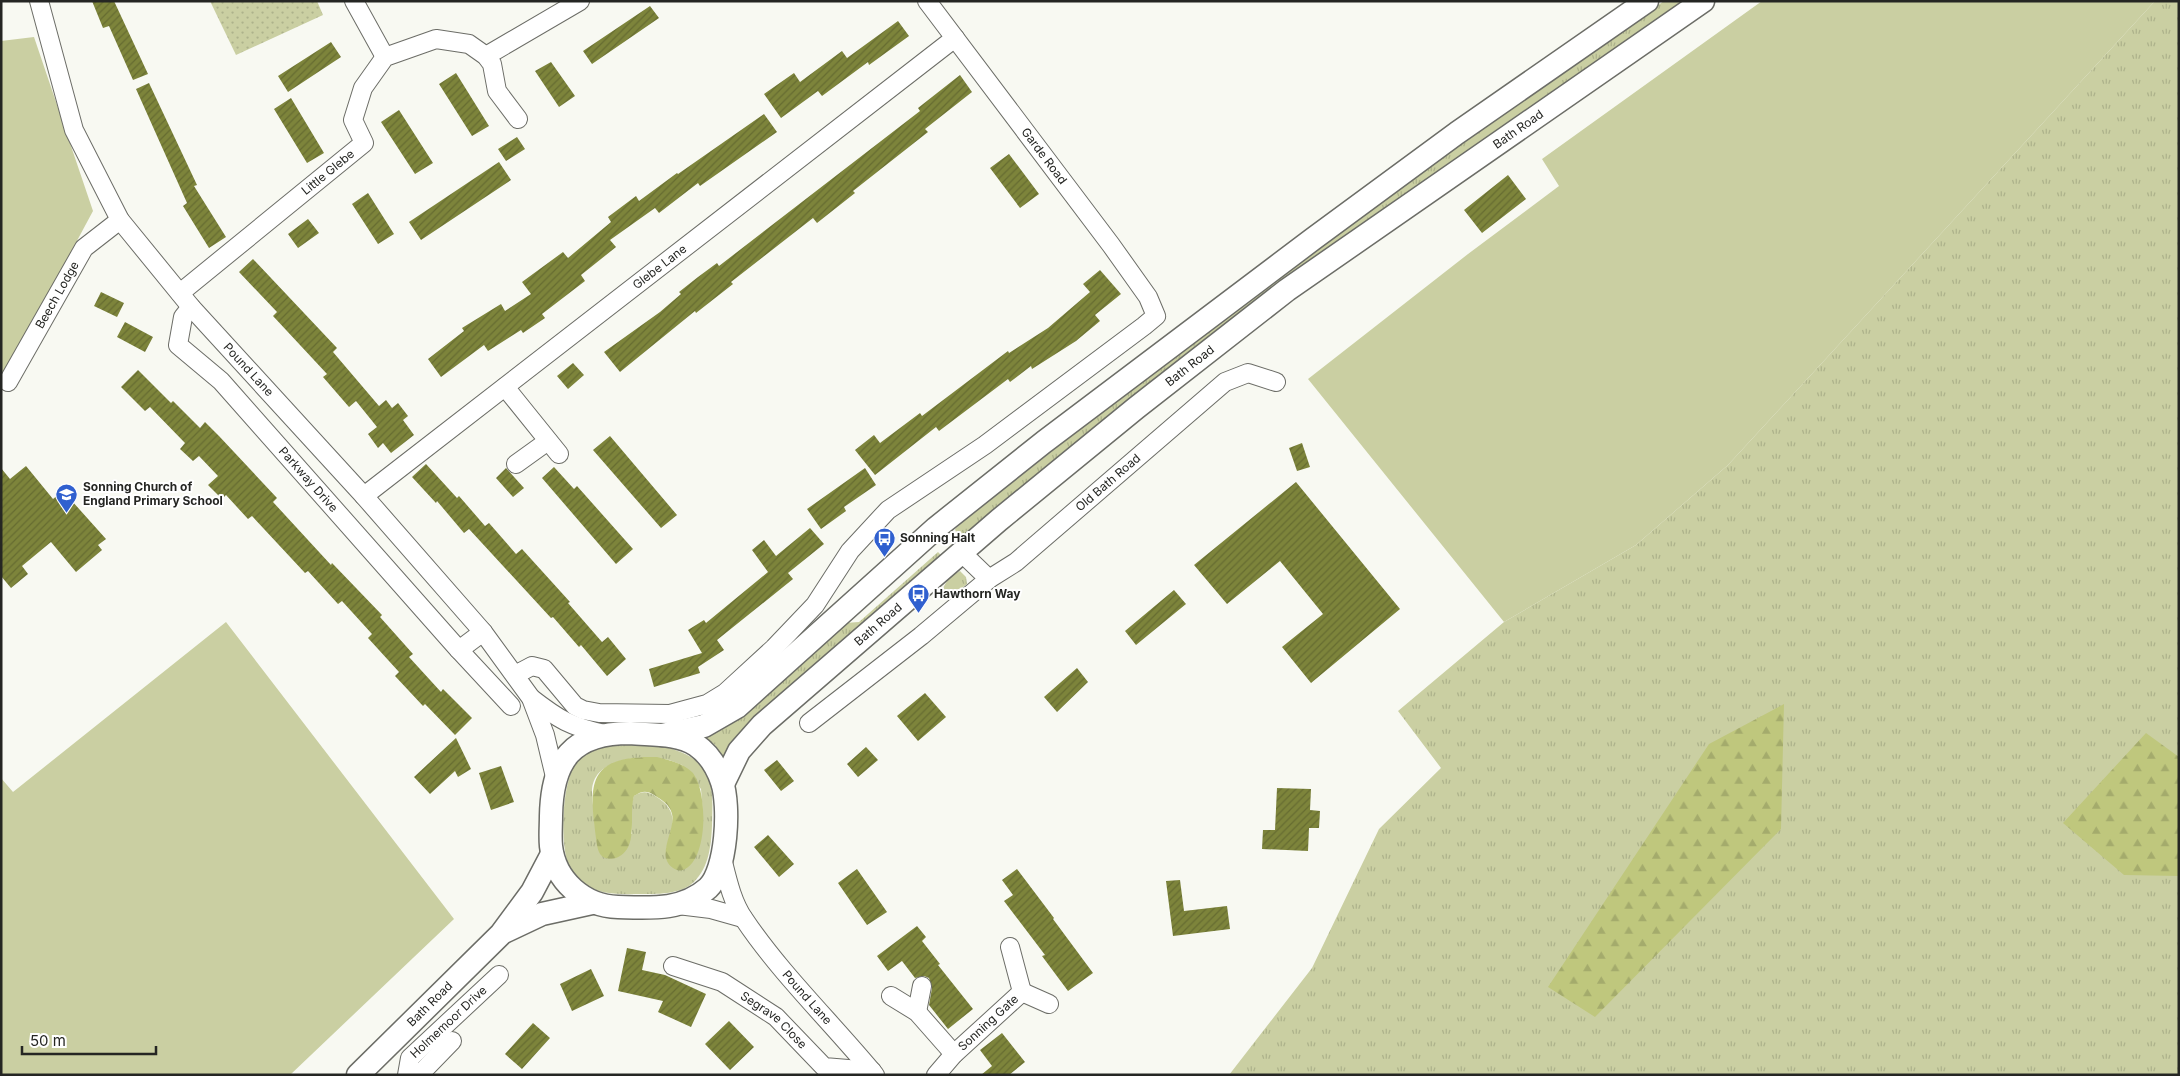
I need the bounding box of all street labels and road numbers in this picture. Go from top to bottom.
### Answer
street label: Bath Road [1490,106,1546,152]
street label: Garde Road [1018,125,1070,187]
street label: Little Glebe [298,146,357,198]
street label: Glebe Lane [629,241,689,292]
street label: Beech Lodge [32,258,82,331]
street label: Pound Lane [220,339,277,399]
street label: Bath Road [1162,342,1217,389]
street label: Parkway Drive [276,444,341,515]
street label: Old Bath Road [1072,450,1143,514]
street label: Bath Road [851,599,905,649]
street label: Pound Lane [779,967,835,1028]
street label: Bath Road [404,978,455,1029]
street label: Holmemoor Drive [407,982,490,1061]
street label: Segrave Close [738,988,810,1052]
street label: Sonning Gate [955,991,1021,1054]

